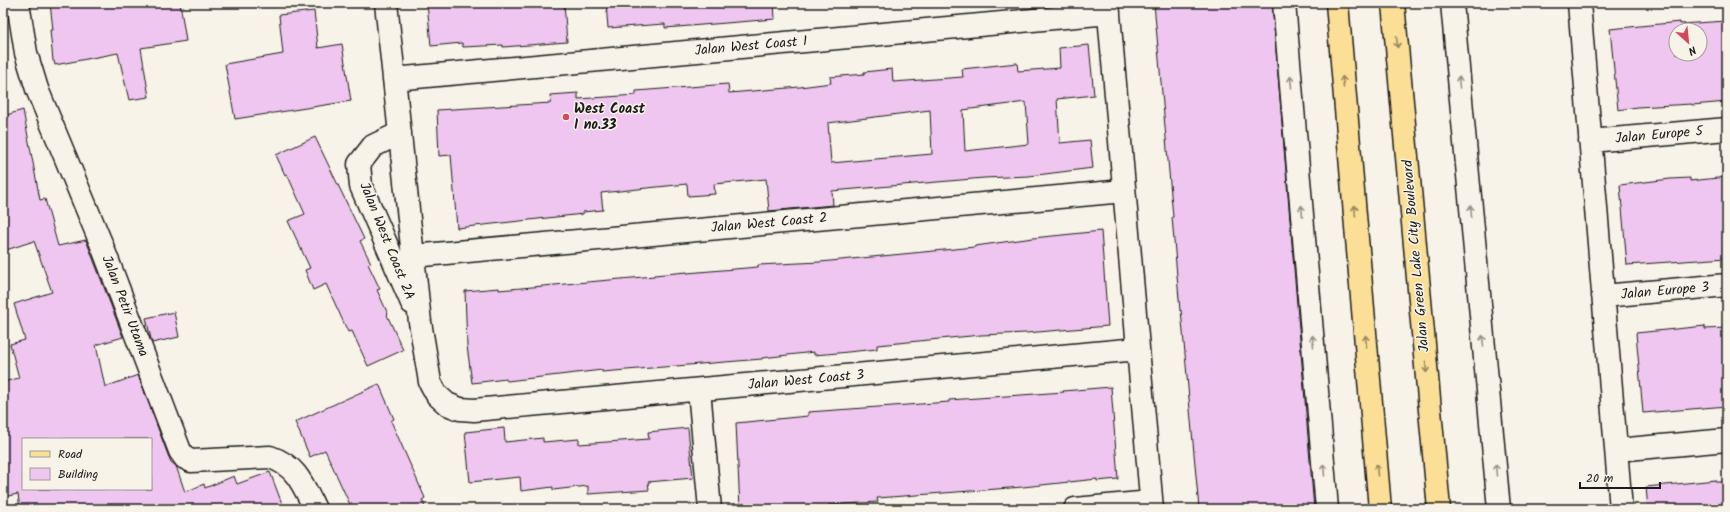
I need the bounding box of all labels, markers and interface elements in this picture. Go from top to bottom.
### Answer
north arrow [1668,22,1708,62]
street label: Jalan West Coast 1 [694,30,808,62]
one-way arrow [1393,35,1400,48]
text: N [1685,40,1699,60]
one-way arrow [1287,76,1294,89]
one-way arrow [1340,76,1347,89]
one-way arrow [1456,76,1463,89]
place label: West Coast I no.33 [574,98,646,136]
marker: West Coast I no.33 [561,112,571,122]
street label: Jalan Europe 5 [1614,120,1705,150]
street label: Jalan Green Lake City Boulevard [1397,158,1435,353]
street label: Jalan West Coast 2A [353,179,421,303]
one-way arrow [1298,205,1305,218]
one-way arrow [1351,205,1358,218]
one-way arrow [1468,205,1475,218]
street label: Jalan West Coast 2 [710,207,828,239]
street label: Jalan Petir Utama [96,252,154,360]
street label: Jalan Europe 3 [1620,276,1710,306]
one-way arrow [1309,335,1316,348]
one-way arrow [1362,335,1369,348]
one-way arrow [1480,335,1487,348]
one-way arrow [1422,360,1430,373]
street label: Jalan West Coast 3 [747,364,865,396]
legend [22,438,152,490]
text: Road [58,445,83,464]
one-way arrow [1320,464,1327,477]
one-way arrow [1373,464,1381,477]
one-way arrow [1492,464,1499,477]
scale bar [1580,464,1660,490]
text: Building [58,465,98,484]
text: 20 m [1586,469,1614,488]

